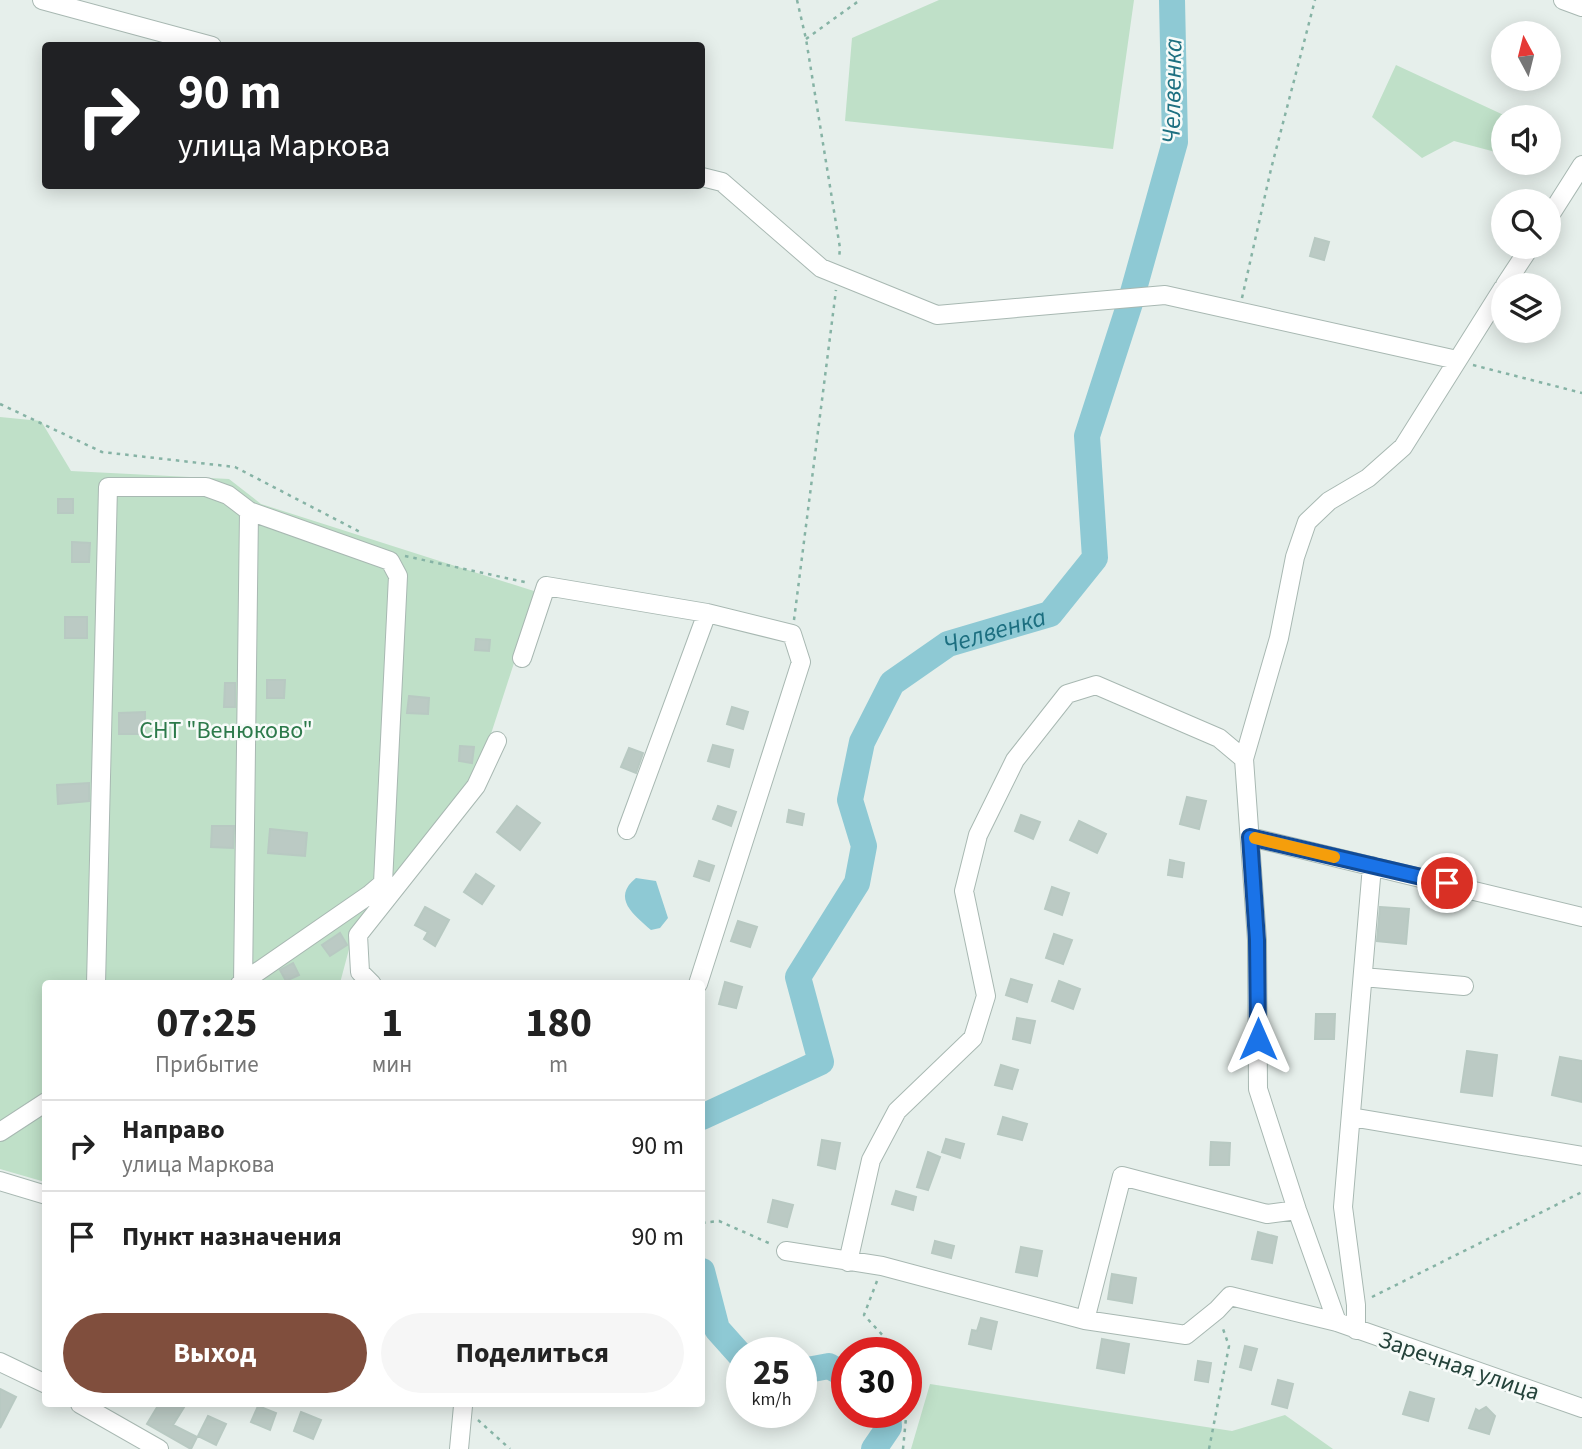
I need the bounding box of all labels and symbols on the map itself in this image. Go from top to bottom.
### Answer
north arrow [1491,21,1561,91]
water label: Челвенка [1153,38,1191,144]
water label: Челвенка [939,598,1050,663]
park label: СНТ "Венюково" [139,713,313,748]
pin [1417,853,1477,913]
position arrow [1221,1002,1295,1076]
street label: Заречная улица [1374,1322,1544,1410]
speed limit sign: 30 [831,1337,922,1428]

